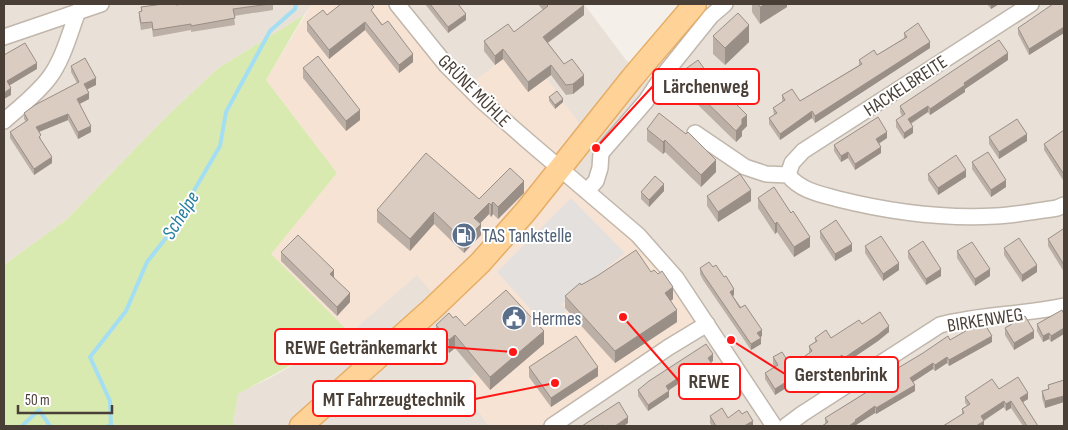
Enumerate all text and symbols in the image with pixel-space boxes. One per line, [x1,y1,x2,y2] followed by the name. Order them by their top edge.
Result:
[433,50,515,132] street label: GRÜNE MÜHLE
[860,51,952,122] street label: HACKELBREITE
[653,69,759,104] callout: Lärchenweg
[663,75,749,99] text: Lärchenweg
[157,187,205,244] water label: Schelpe
[451,222,477,248] fuel station icon: TAS Tankstelle
[482,225,572,248] place label: TAS Tankstelle
[946,303,1025,338] street label: BIRKENWEG
[501,305,527,331] public building icon: Hermes
[532,308,582,331] place label: Hermes
[275,329,447,364] callout: REWE Getränkemarkt
[285,336,437,360] text: REWE Getränkemarkt
[785,357,898,392] callout: Gerstenbrink
[795,363,888,387] text: Gerstenbrink
[679,364,740,399] callout: REWE
[688,370,730,394] text: REWE
[313,381,475,416] callout: MT Fahrzeugtechnik
[18,382,111,414] scale bar
[323,388,466,412] text: MT Fahrzeugtechnik
[25,391,50,410] text: 50 m

